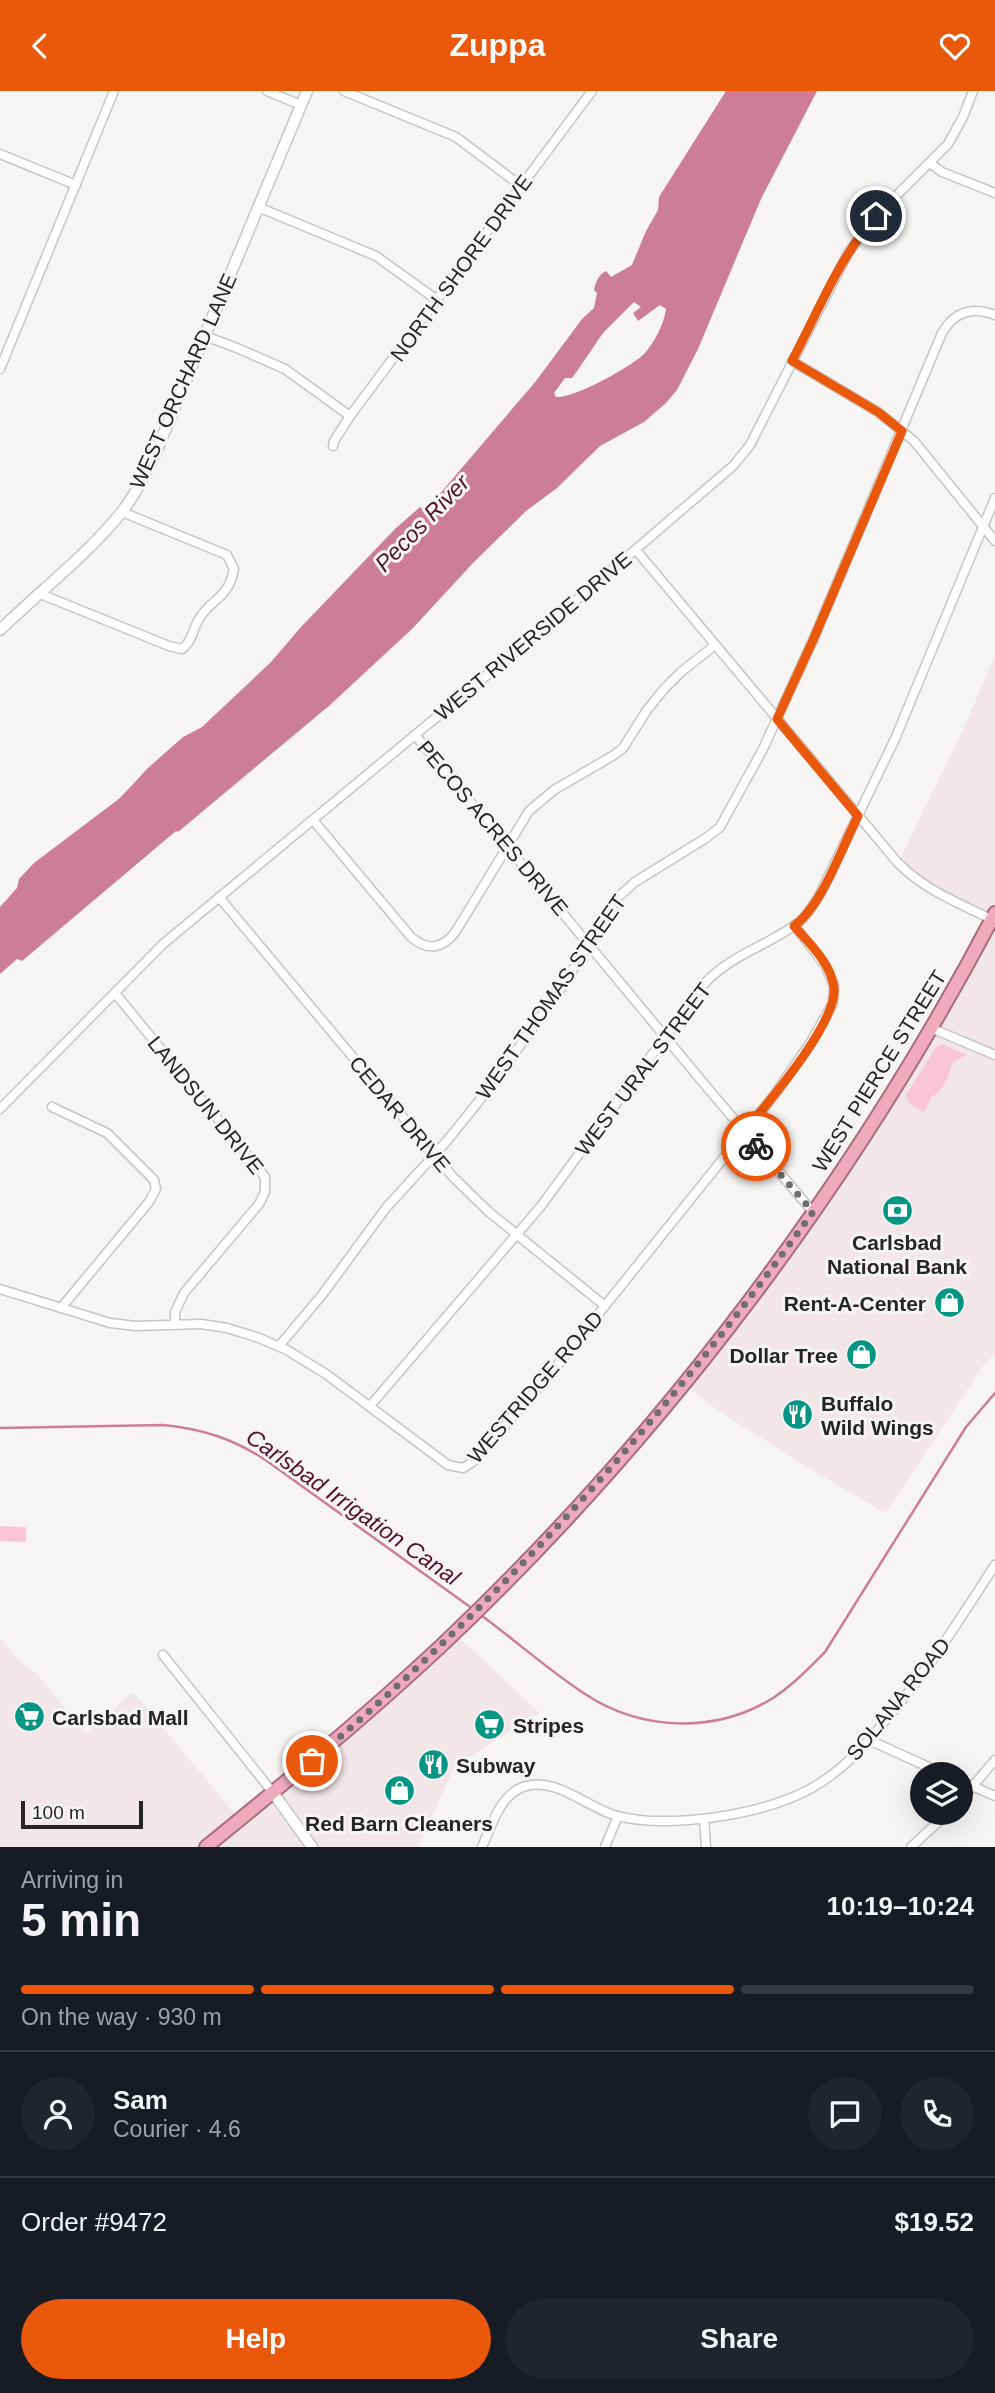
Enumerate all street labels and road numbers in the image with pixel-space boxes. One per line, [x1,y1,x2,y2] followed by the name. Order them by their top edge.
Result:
[386,170,536,366] street label: NORTH SHORE DRIVE
[125,270,241,492] street label: WEST ORCHARD LANE
[430,547,636,725] street label: WEST RIVERSIDE DRIVE
[413,736,573,920] street label: PECOS ACRES DRIVE
[472,890,631,1104] street label: WEST THOMAS STREET
[808,966,951,1176] street label: WEST PIERCE STREET
[571,978,715,1160] street label: WEST URAL STREET
[143,1032,269,1178] street label: LANDSUN DRIVE
[345,1052,455,1176] street label: CEDAR DRIVE
[463,1306,607,1468] street label: WESTRIDGE ROAD
[842,1633,954,1765] street label: SOLANA ROAD

